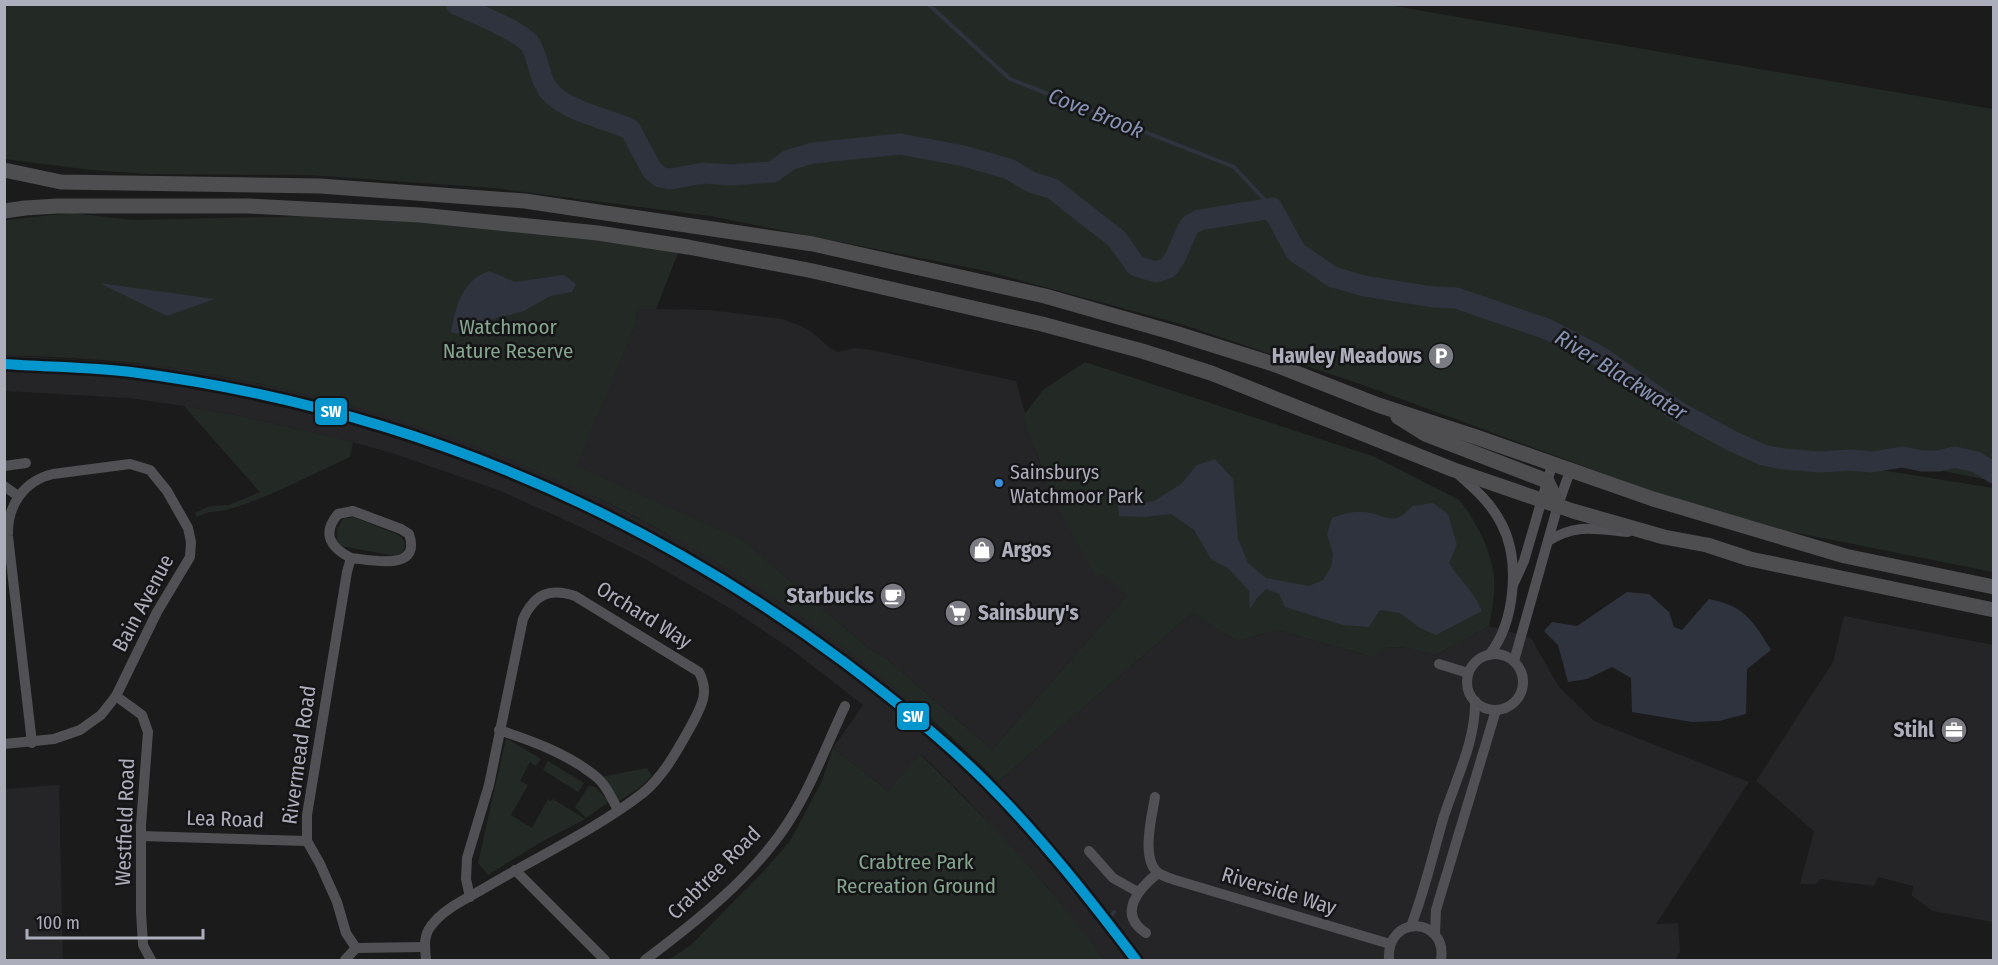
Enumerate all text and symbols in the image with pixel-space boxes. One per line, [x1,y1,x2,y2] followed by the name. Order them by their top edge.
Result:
[1044,82,1148,144] water label: Cove Brook
[443,314,573,364] park label: Watchmoor Nature Reserve
[1550,324,1693,427] water label: River Blackwater
[1426,341,1456,371] parking icon: Hawley Meadows
[1272,343,1422,369] place label: Hawley Meadows
[314,397,348,426] line badge: SW
[321,402,342,421] text: SW
[1010,460,1144,508] place label: Sainsburys Watchmoor Park
[993,477,1005,489] marker: Sainsburys Watchmoor Park
[967,535,997,565] shop icon: Argos
[1001,537,1051,563] place label: Argos
[107,550,179,656] street label: Bain Avenue
[591,575,697,655] street label: Orchard Way
[878,581,908,611] cafe icon: Starbucks
[787,583,874,609] place label: Starbucks
[943,598,973,628] supermarket icon: Sainsbury's
[978,600,1079,626] place label: Sainsbury's
[276,684,322,826] street label: Rivermead Road
[896,702,930,731] line badge: SW
[903,707,924,726] text: SW
[1939,715,1969,745] office icon: Stihl
[1894,717,1934,743] place label: Stihl
[110,757,140,887] street label: Westfield Road
[186,805,264,833] street label: Lea Road
[662,821,766,925] street label: Crabtree Road
[836,849,996,899] park label: Crabtree Park Recreation Ground
[1218,861,1340,921] street label: Riverside Way
[27,902,202,940] scale bar
[36,912,80,934] text: 100 m

